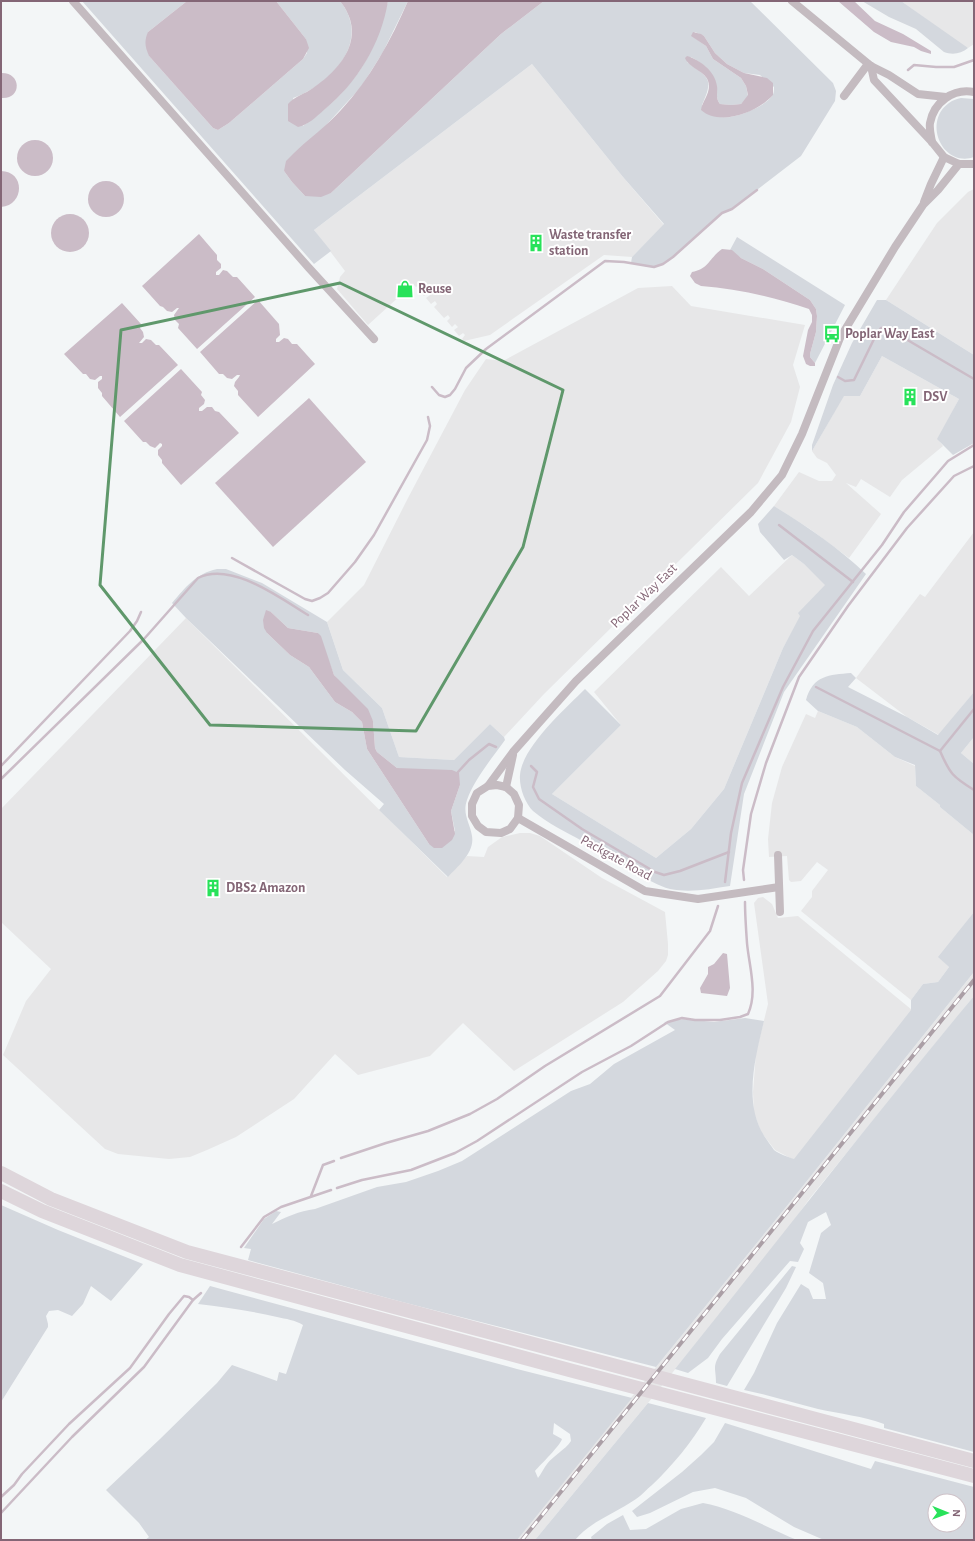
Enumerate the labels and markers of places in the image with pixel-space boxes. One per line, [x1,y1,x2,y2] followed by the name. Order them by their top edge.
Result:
[549,228,631,258] place label: Waste transfer station
[526,233,546,253] building icon: Waste transfer station
[395,279,415,299] shop icon: Reuse
[418,282,452,296] place label: Reuse
[822,324,842,344] bus stop icon: Poplar Way East
[845,327,935,341] place label: Poplar Way East
[900,387,920,407] building icon: DSV
[923,390,948,404] place label: DSV
[203,878,223,898] building icon: DBS2 Amazon
[226,881,305,895] place label: DBS2 Amazon

